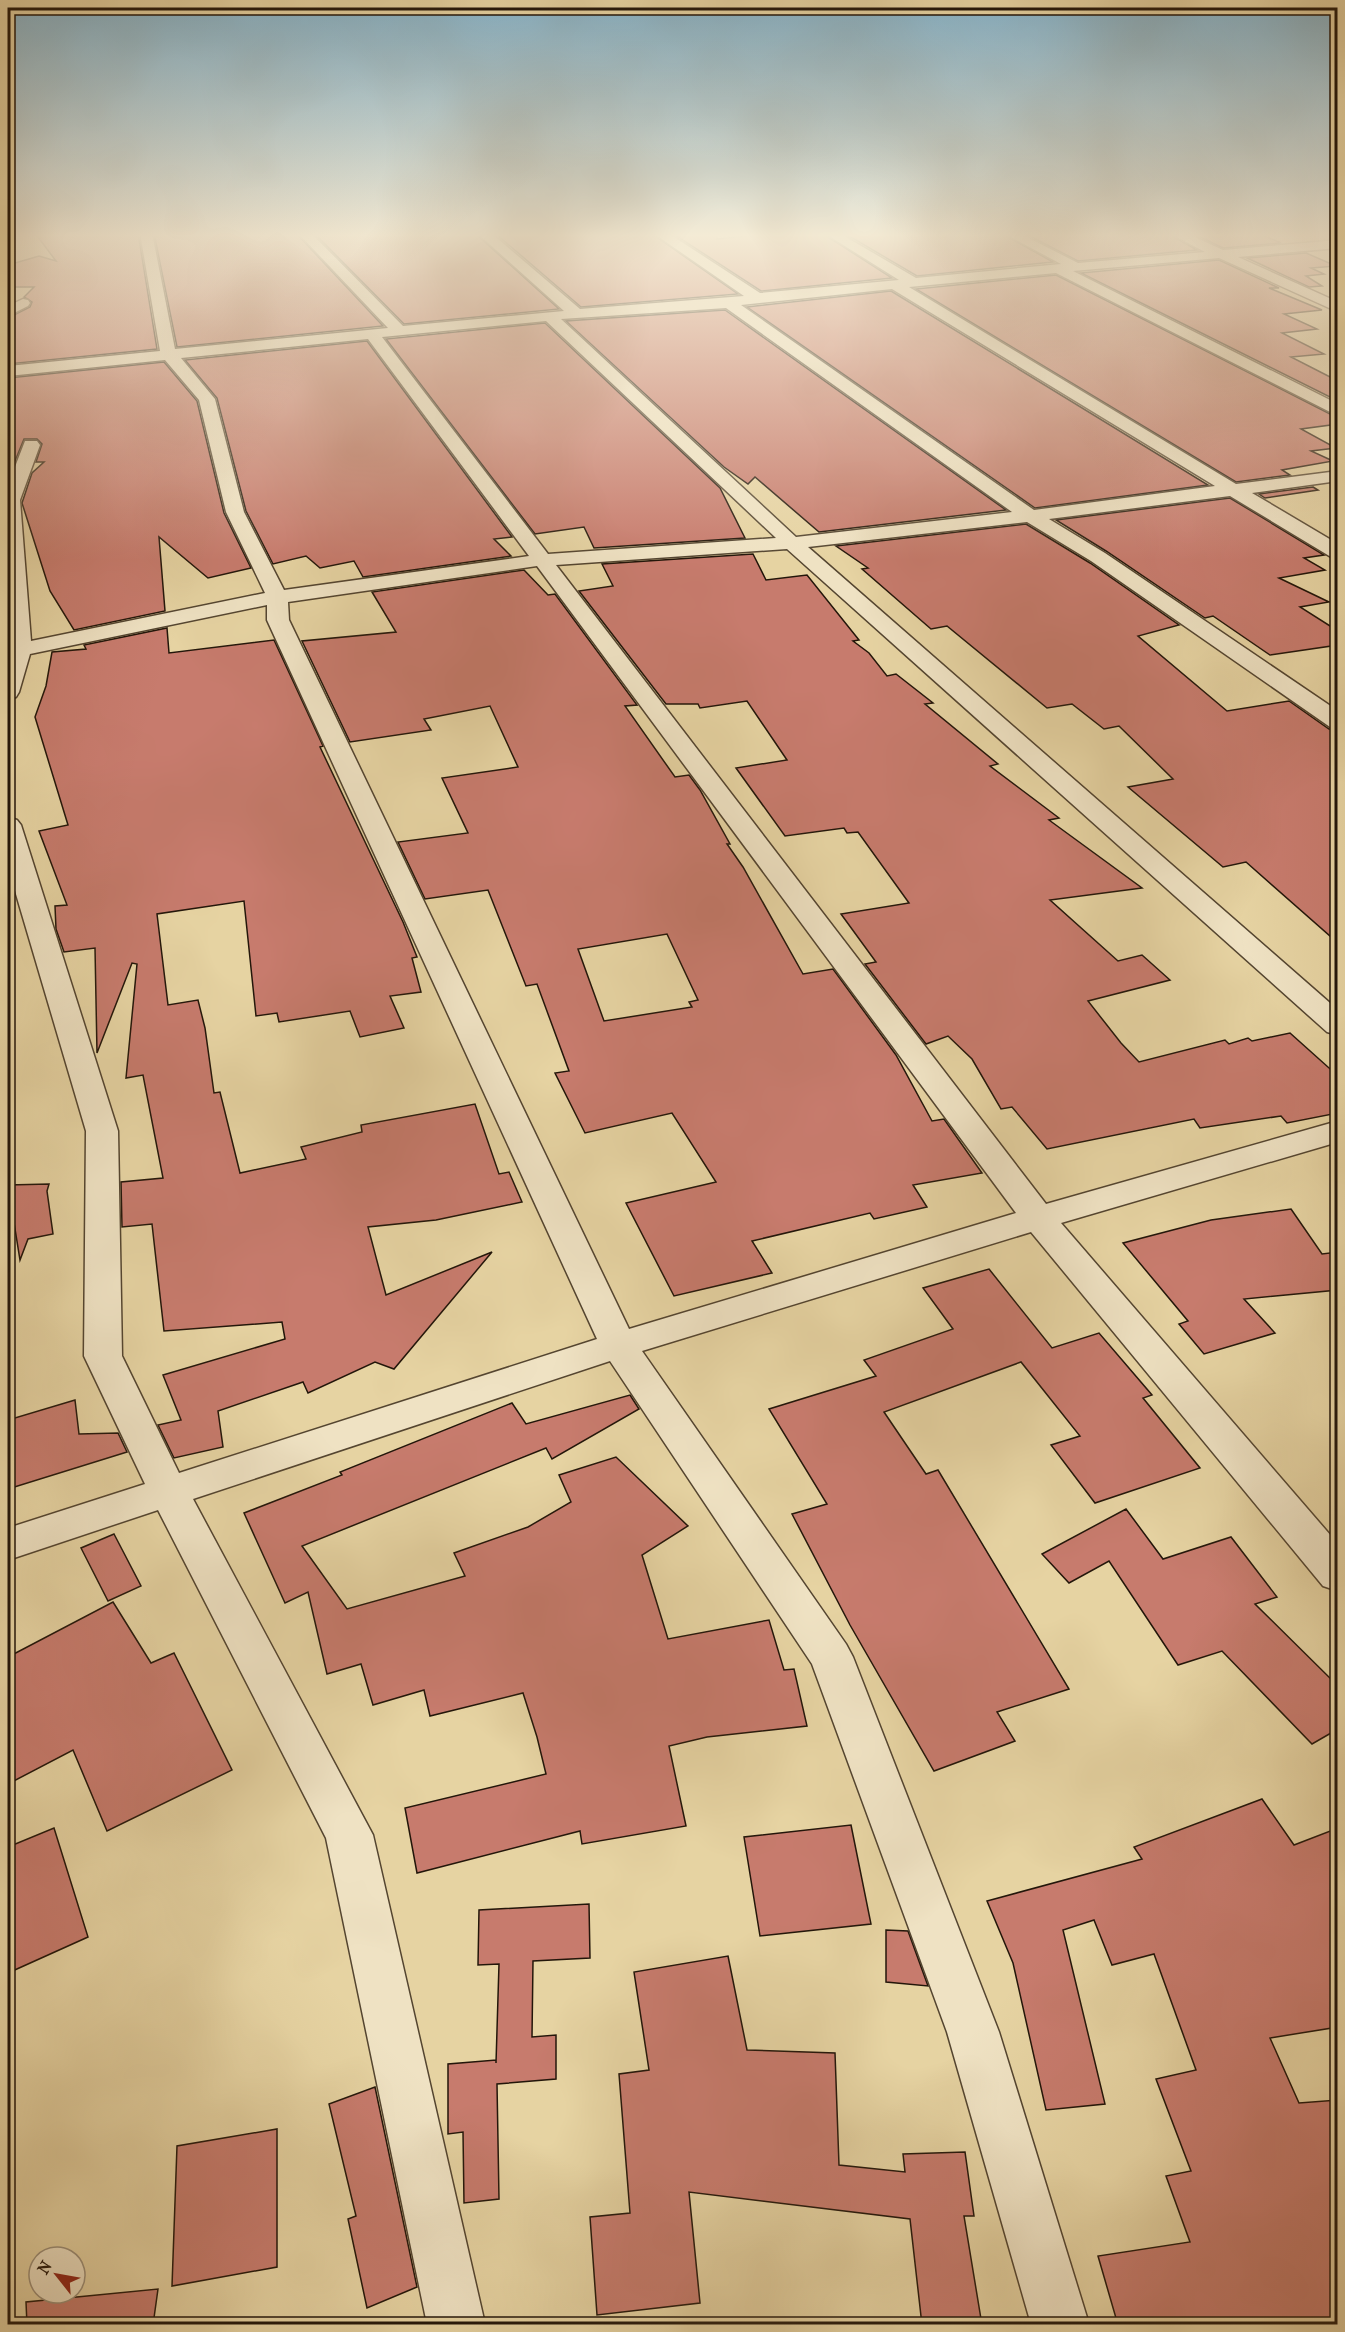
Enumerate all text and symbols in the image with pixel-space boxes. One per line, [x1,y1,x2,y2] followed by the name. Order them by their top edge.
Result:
[27,2245,87,2305] north arrow
[33,2257,56,2278] text: N

